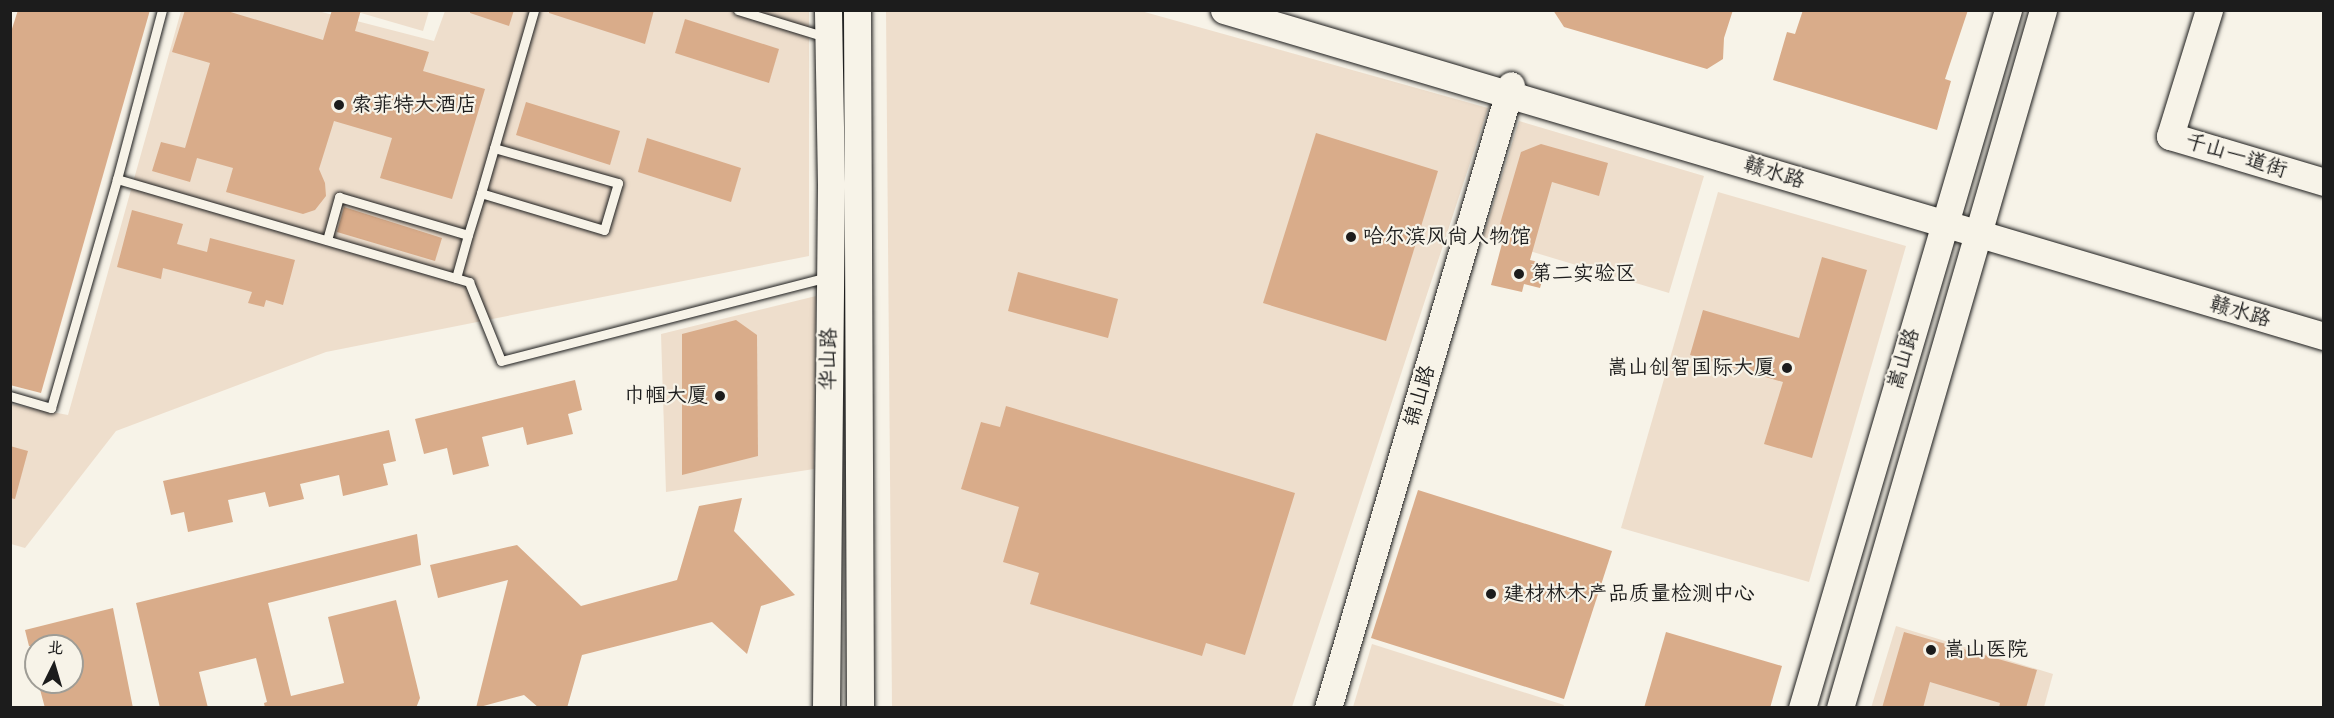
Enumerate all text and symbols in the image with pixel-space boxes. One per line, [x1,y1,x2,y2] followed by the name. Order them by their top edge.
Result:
[351,92,477,118] place label: 索菲特大酒店
[332,98,346,112] marker: 索菲特大酒店
[2182,129,2290,183] street label: 千山一道街
[1740,152,1808,194] street label: 赣水路
[1363,224,1531,250] place label: 哈尔滨风尚人物馆
[1344,230,1358,244] marker: 哈尔滨风尚人物馆
[1531,261,1636,287] place label: 第二实验区
[1512,267,1526,281] marker: 第二实验区
[2206,291,2274,333] street label: 赣水路
[1883,325,1925,393] street label: 嵩山路
[816,327,842,391] street label: 华山路
[1607,355,1775,381] place label: 嵩山创智国际大厦
[1780,361,1794,375] marker: 嵩山创智国际大厦
[1399,362,1441,430] street label: 锦山路
[624,383,708,409] place label: 巾帼大厦
[713,389,727,403] marker: 巾帼大厦
[1503,581,1755,607] place label: 建材林木产品质量检测中心
[1484,587,1498,601] marker: 建材林木产品质量检测中心
[24,634,84,694] north arrow
[46,636,64,660] text: 北
[1944,637,2028,663] place label: 嵩山医院
[1922,641,1940,659] marker: 嵩山医院

